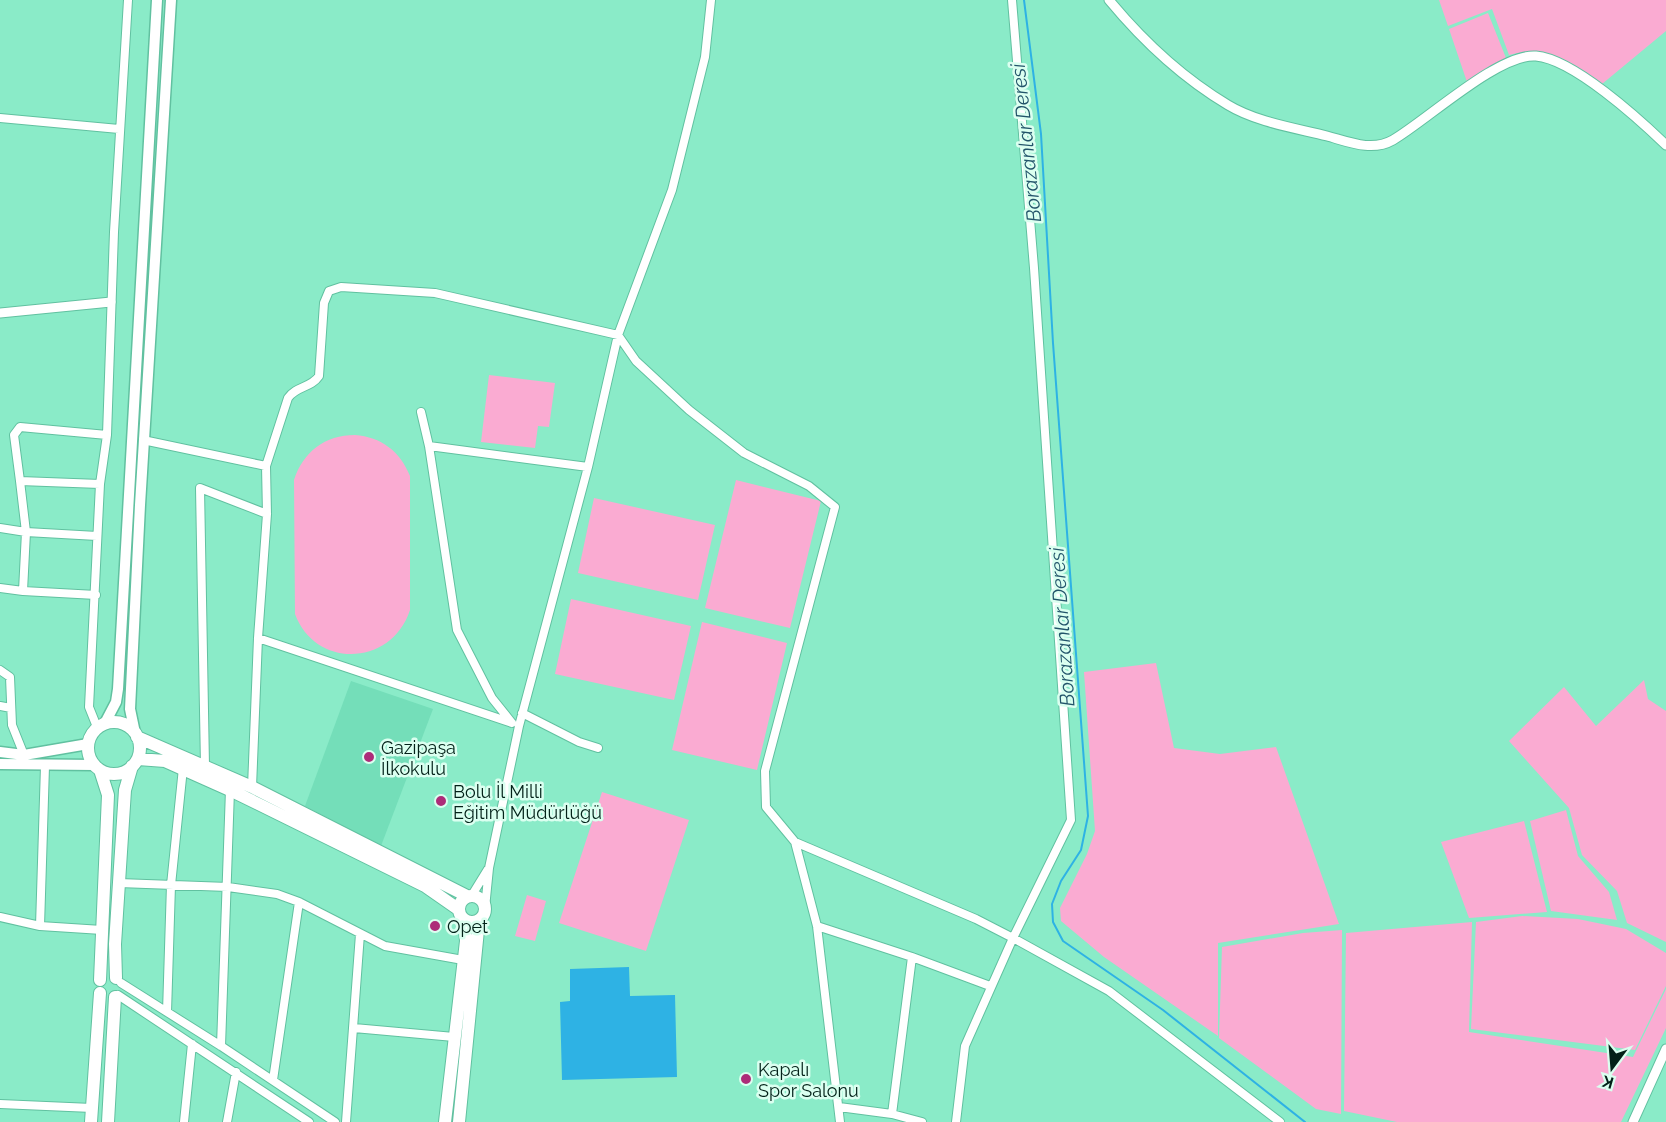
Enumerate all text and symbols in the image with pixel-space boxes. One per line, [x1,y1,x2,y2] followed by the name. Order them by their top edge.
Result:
[1006,62,1046,223] water label: Borazanlar Deresi
[1044,546,1080,707] water label: Borazanlar Deresi
[381,737,456,779] place label: Gazipaşa İlkokulu
[362,750,376,764] marker: Gazipaşa İlkokulu
[453,781,602,823] place label: Bolu İl Milli Eğitim Müdürlüğü
[434,794,448,808] marker: Bolu İl Milli Eğitim Müdürlüğü
[447,916,488,937] place label: Opet
[428,919,442,933] marker: Opet
[1582,1038,1642,1098] north arrow
[758,1059,859,1101] place label: Kapalı Spor Salonu
[1600,1071,1616,1093] text: K
[739,1072,753,1086] marker: Kapalı Spor Salonu

